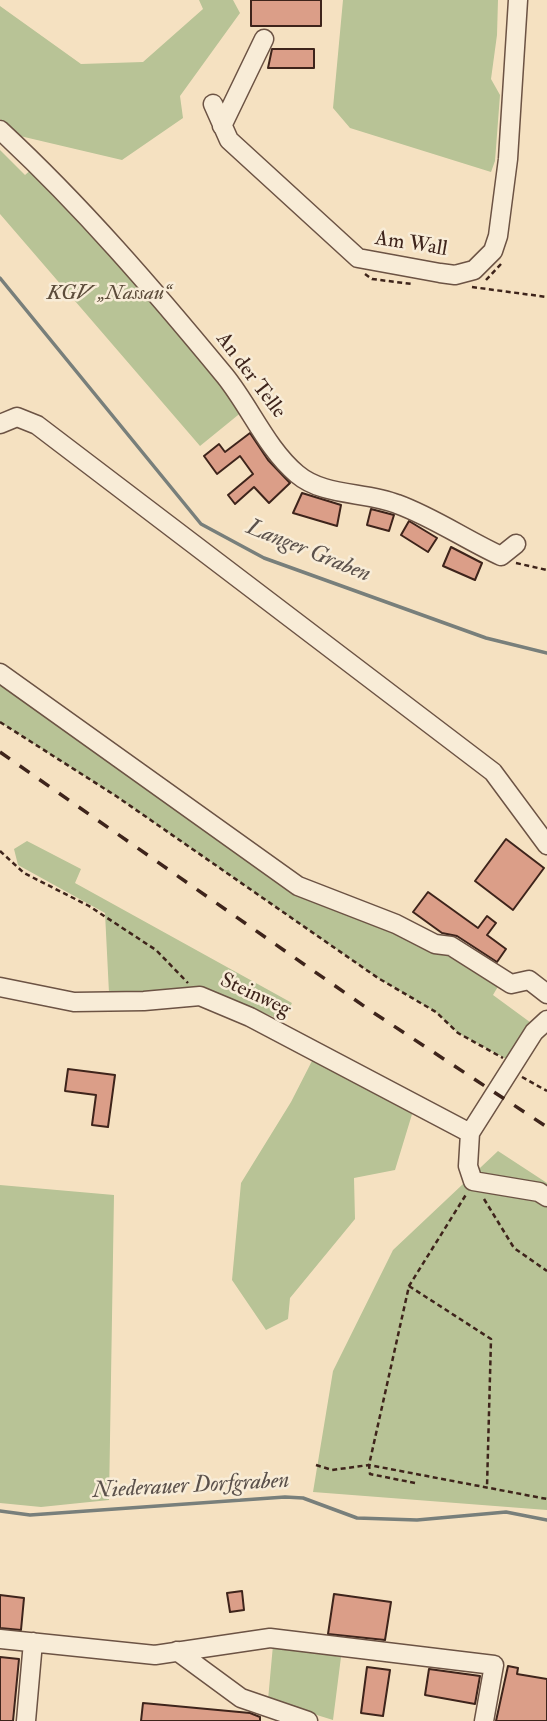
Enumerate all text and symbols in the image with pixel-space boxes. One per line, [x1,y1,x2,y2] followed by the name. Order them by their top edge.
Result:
[373,227,449,263] street label: Am Wall
[47,281,171,307] park label: KGV „Nassau“
[210,328,290,424] street label: An der Telle
[242,515,374,589] water label: Langer Graben
[216,969,294,1023] street label: Steinweg
[92,1468,290,1506] water label: Niederauer Dorfgraben

